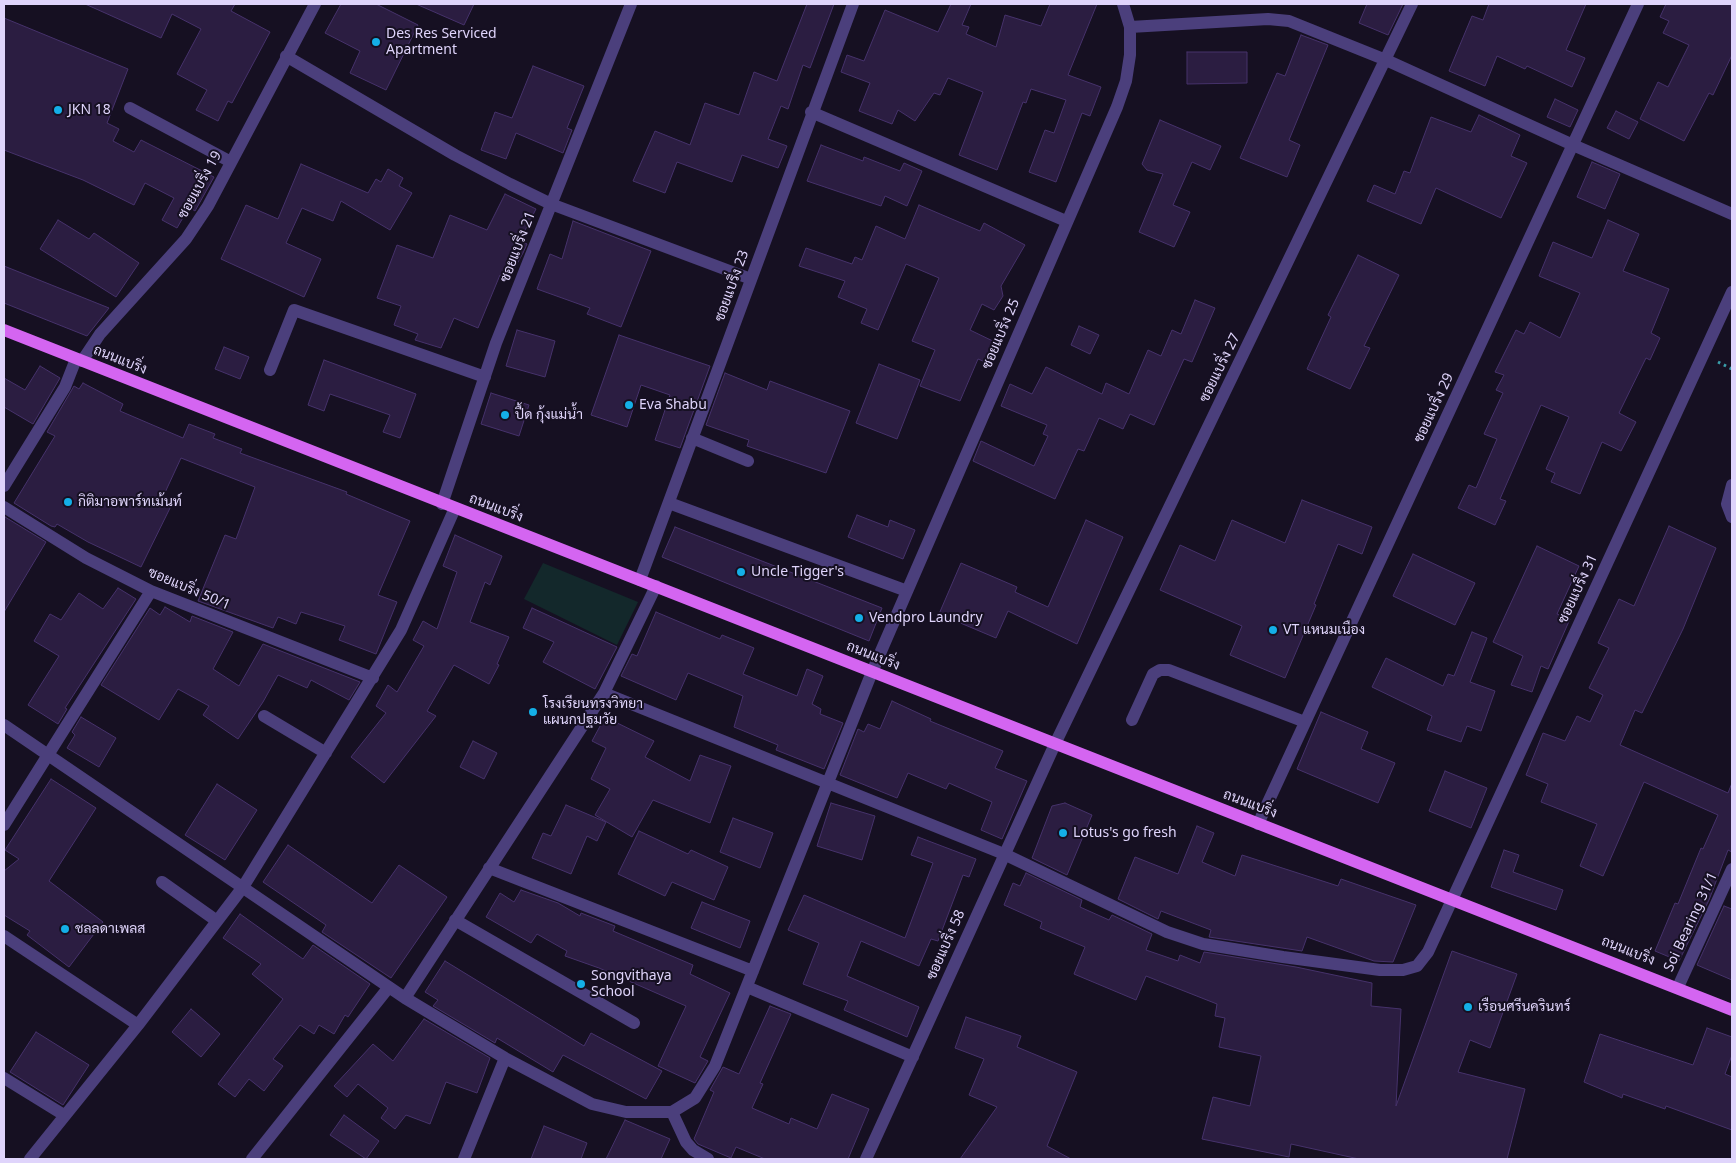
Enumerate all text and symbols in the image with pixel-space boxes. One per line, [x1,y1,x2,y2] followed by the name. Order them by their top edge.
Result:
[386,26,497,58] place label: Des Res Serviced Apartment
[370,36,382,48] marker: Des Res Serviced Apartment
[68,102,111,118] place label: JKN 18
[52,104,64,116] marker: JKN 18
[175,148,225,222] street label: ซอยแบริ่ง 19
[497,209,539,285] street label: ซอยแบริ่ง 21
[711,248,753,324] street label: ซอยแบริ่ง 23
[979,296,1023,372] street label: ซอยแบริ่ง 25
[1196,331,1244,405] street label: ซอยแบริ่ง 27
[91,342,149,378] street label: ถนนแบริ่ง
[1411,371,1457,445] street label: ซอยแบริ่ง 29
[639,397,707,413] place label: Eva Shabu
[623,399,635,411] marker: Eva Shabu
[515,407,583,423] place label: ปื้ด กุ้งแม่น้ำ
[499,409,511,421] marker: ปื้ด กุ้งแม่น้ำ
[467,490,525,526] street label: ถนนแบริ่ง
[78,494,182,510] place label: กิติมาอพาร์ทเม้นท์
[62,496,74,508] marker: กิติมาอพาร์ทเม้นท์
[1555,552,1601,626] street label: ซอยแบริ่ง 31
[145,564,233,614] street label: ซอยแบริ่ง 50/1
[751,564,844,580] place label: Uncle Tigger's
[735,566,747,578] marker: Uncle Tigger's
[869,610,983,626] place label: Vendpro Laundry
[853,612,865,624] marker: Vendpro Laundry
[1283,622,1365,638] place label: VT แหนมเนือง
[1267,624,1279,636] marker: VT แหนมเนือง
[844,638,902,674] street label: ถนนแบริ่ง
[543,696,643,729] place label: โรงเรียนทรงวิทยา แผนกปฐมวัย
[527,706,539,718] marker: โรงเรียนทรงวิทยา แผนกปฐมวัย
[1221,786,1279,822] street label: ถนนแบริ่ง
[1073,825,1177,841] place label: Lotus's go fresh
[1057,827,1069,839] marker: Lotus's go fresh
[1661,870,1721,974] street label: Soi Bearing 31/1
[923,907,969,983] street label: ซอยแบริ่ง 58
[75,921,145,937] place label: ชลลดาเพลส
[59,923,71,935] marker: ชลลดาเพลส
[1599,933,1657,969] street label: ถนนแบริ่ง
[591,968,672,1000] place label: Songvithaya School
[575,978,587,990] marker: Songvithaya School
[1478,999,1570,1015] place label: เรือนศรีนครินทร์
[1462,1001,1474,1013] marker: เรือนศรีนครินทร์

